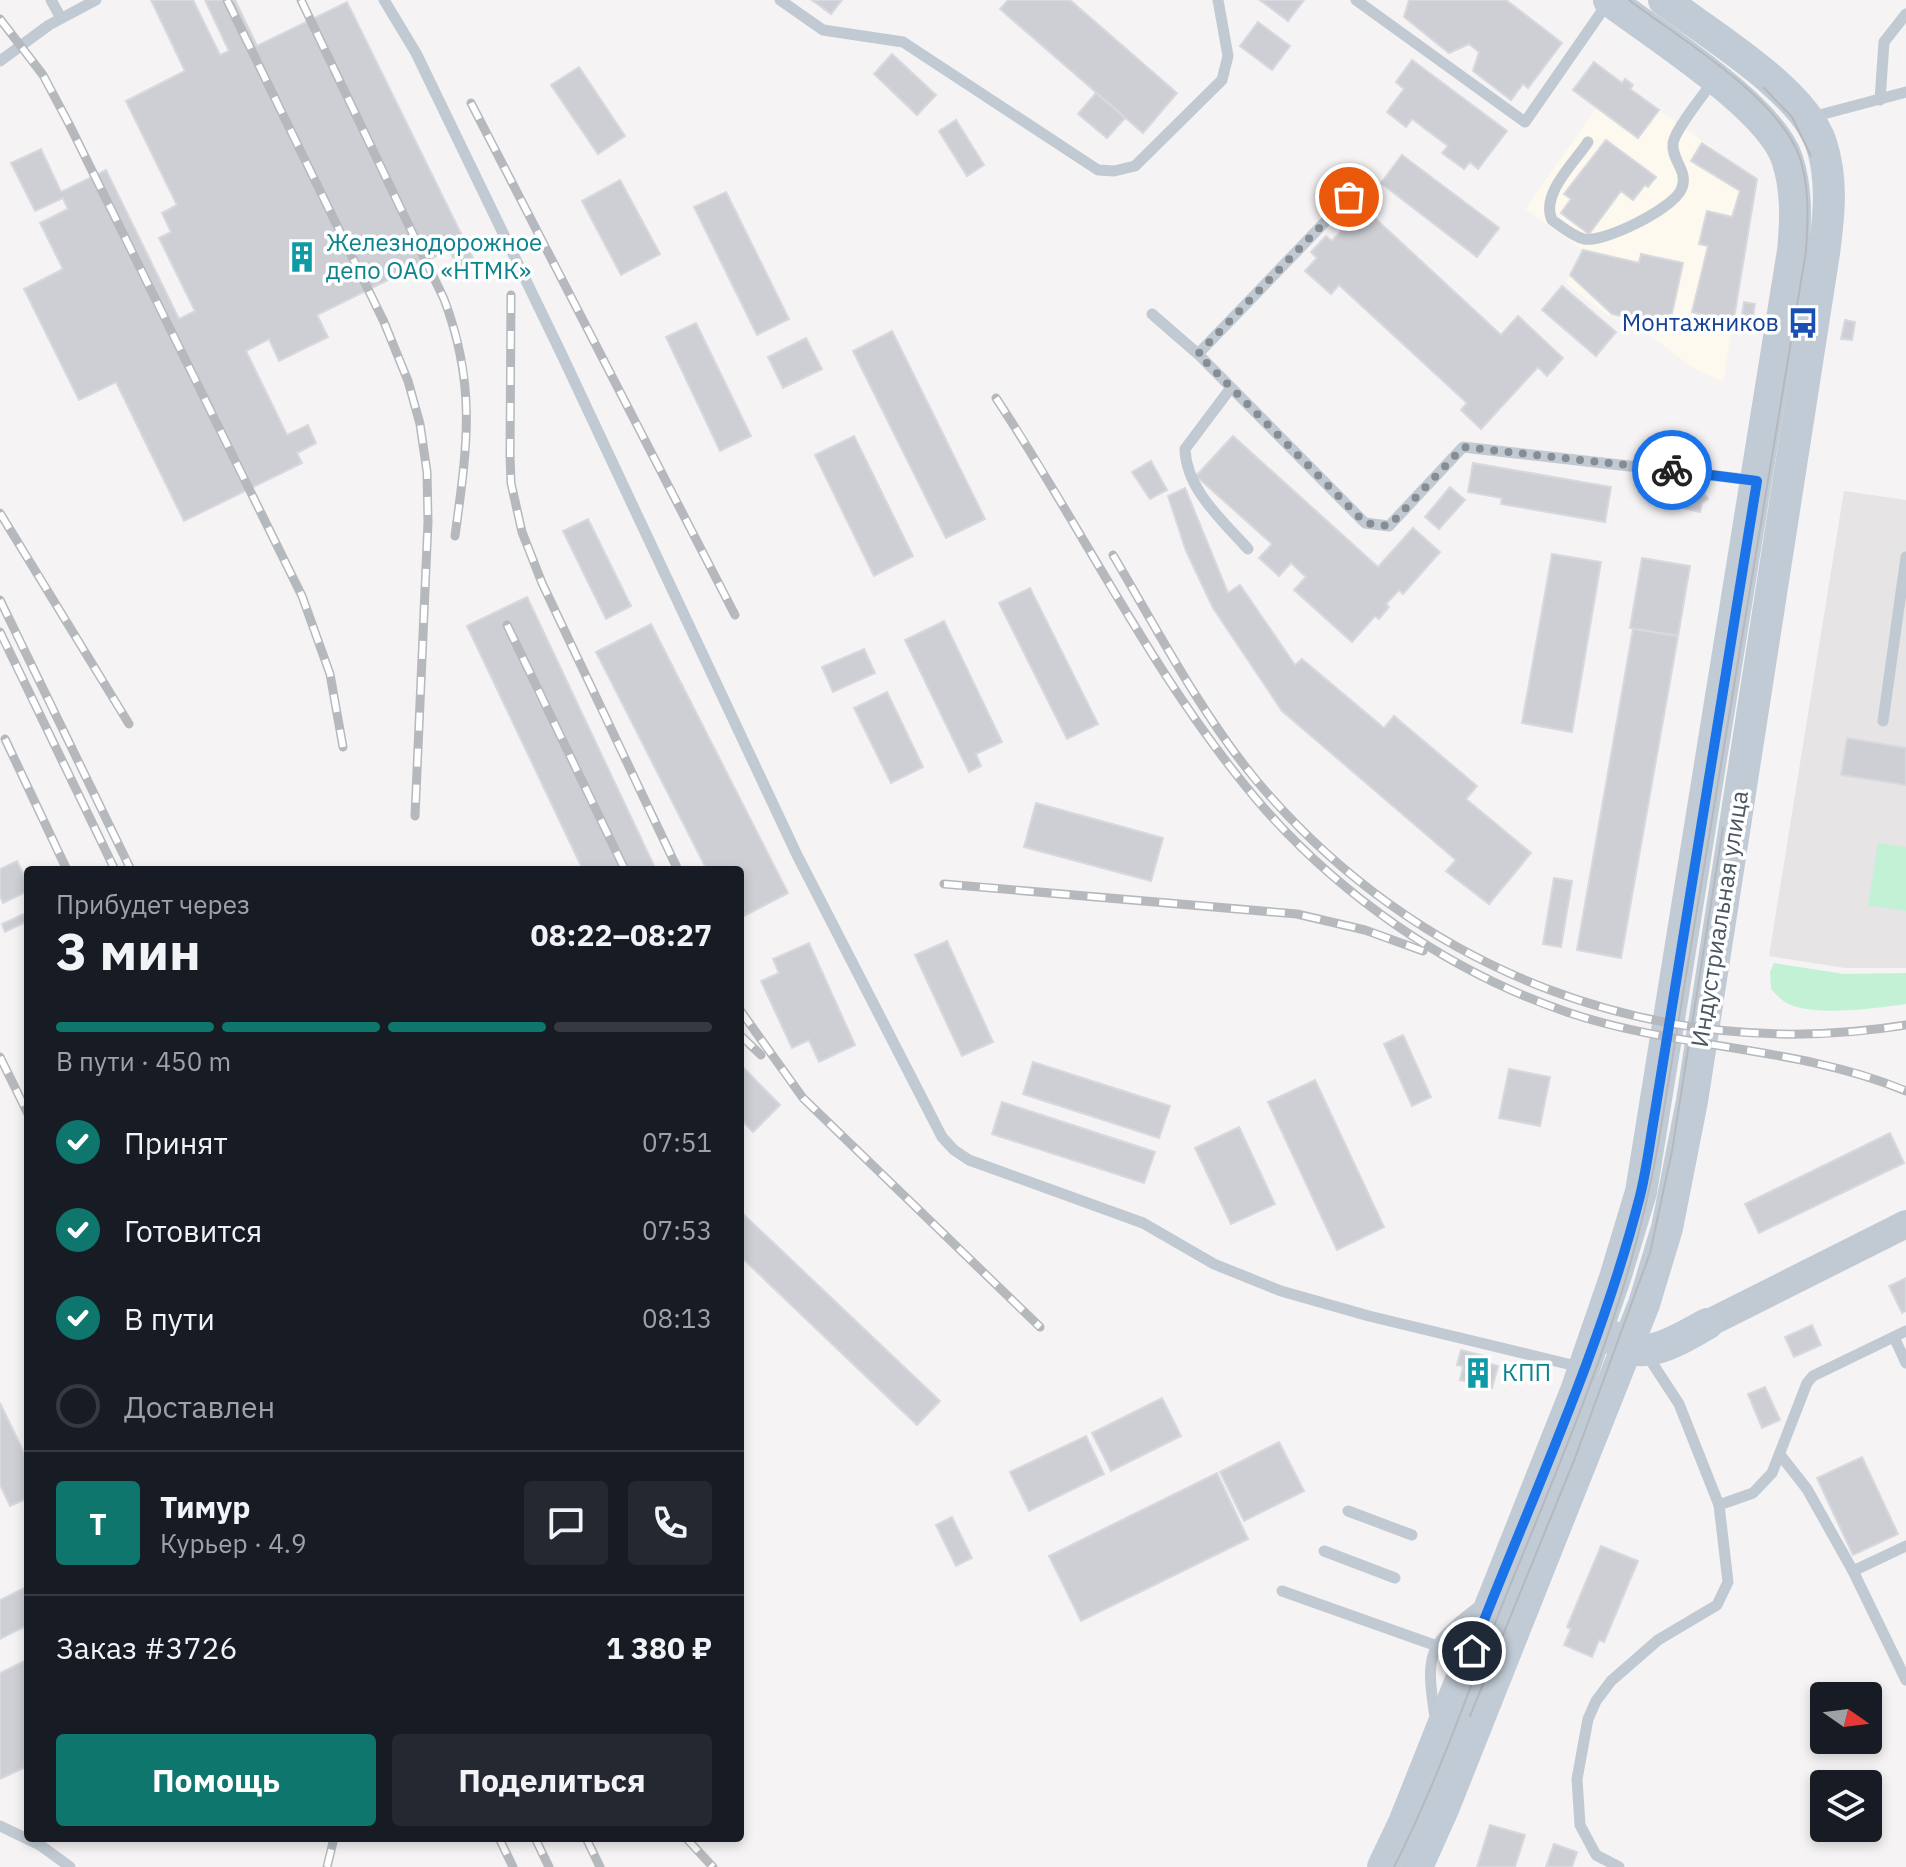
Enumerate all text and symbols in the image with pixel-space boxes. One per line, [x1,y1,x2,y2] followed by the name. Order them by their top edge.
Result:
[1315,163,1383,231] pin
[1327,175,1371,219] icon: bag
[326,226,542,286] place label: Железнодорожное депо ОАО «НТМК»
[285,240,319,274] building icon: Железнодорожное депо ОАО «НТМК»
[1622,306,1779,338] place label: Монтажников
[1786,306,1820,340] bus stop icon: Монтажников
[1632,430,1712,510] courier
[1650,448,1694,492] icon: bike
[1683,788,1755,1049] street label: Индустриальная улица
[56,887,250,921] text: Прибудет через
[531,915,712,954] text: 08:22–08:27
[56,917,201,984] text: 3 мин
[56,1044,231,1078] text: В пути · 450 m
[56,1120,100,1164] icon: check
[124,1123,228,1162] text: Принят
[642,1125,712,1159] text: 07:51
[56,1208,100,1252] icon: check
[124,1211,262,1250] text: Готовится
[642,1213,712,1247] text: 07:53
[56,1296,100,1340] icon: check
[124,1299,215,1338] text: В пути
[642,1301,712,1335] text: 08:13
[1461,1356,1495,1390] building icon: КПП
[1502,1356,1551,1388] place label: КПП
[124,1387,275,1426] text: Доставлен
[524,1481,608,1565] button: chat
[628,1481,712,1565] button: phone
[160,1487,251,1526] text: Тимур
[89,1504,107,1543] text: Т
[160,1526,307,1560] text: Курьер · 4.9
[1438,1617,1506,1685] pin
[56,1628,238,1667] text: Заказ #3726
[606,1628,712,1667] text: 1 380 ₽
[1450,1629,1494,1673] icon: home
[1810,1682,1882,1754] north arrow
[1810,1682,1882,1842] map controls
[56,1734,376,1826] button: Помощь
[392,1734,712,1826] button: Поделиться
[1810,1770,1882,1842] button: layers

